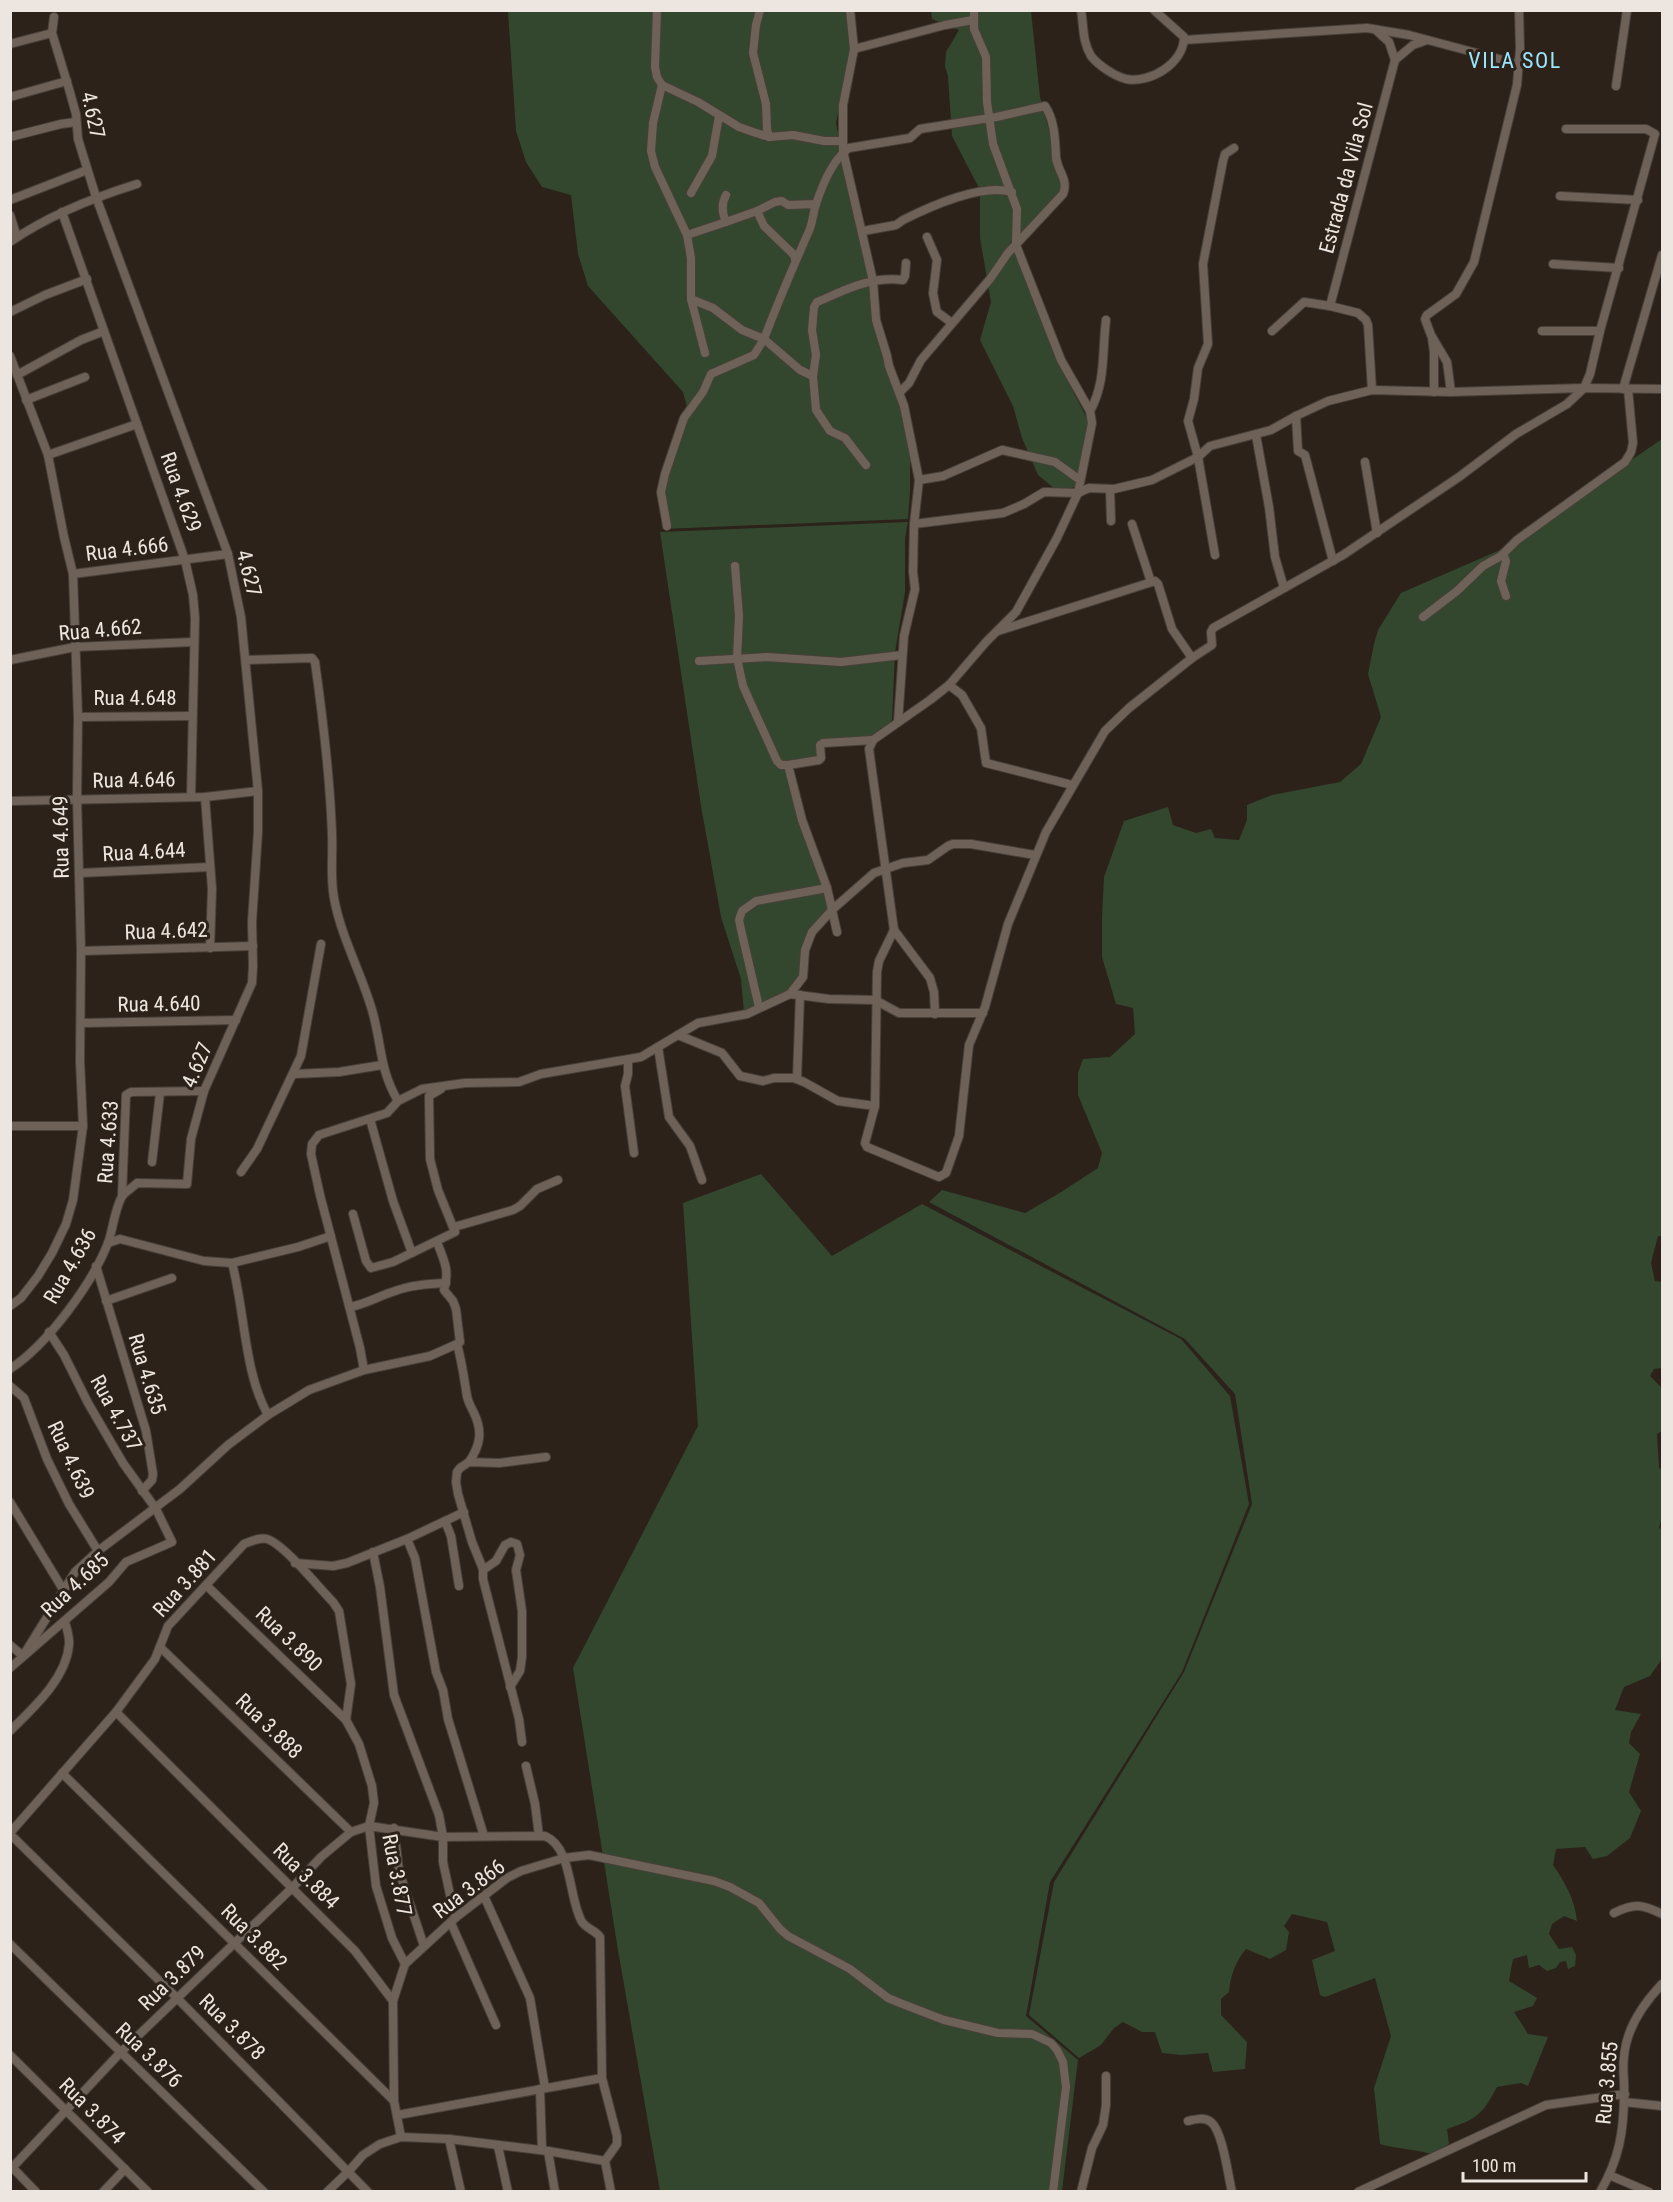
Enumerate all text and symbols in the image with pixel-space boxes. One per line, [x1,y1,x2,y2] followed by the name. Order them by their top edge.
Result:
[1468,48,1562,73] district label: VILA SOL
[76,90,110,140] street label: 4.627
[1314,100,1378,256] street label: Estrada da Vila Sol
[155,449,207,535] street label: Rua 4.629
[84,532,170,566] street label: Rua 4.666
[232,547,266,599] street label: 4.627
[58,614,142,646] street label: Rua 4.662
[93,686,177,710] street label: Rua 4.648
[92,767,176,793] street label: Rua 4.646
[48,795,74,879] street label: Rua 4.649
[102,838,186,866] street label: Rua 4.644
[124,918,208,944] street label: Rua 4.642
[117,991,201,1017] street label: Rua 4.640
[177,1039,217,1091] street label: 4.627
[93,1100,123,1184] street label: Rua 4.633
[39,1224,101,1308] street label: Rua 4.636
[123,1331,171,1417] street label: Rua 4.635
[85,1371,147,1455] street label: Rua 4.737
[43,1417,99,1503] street label: Rua 4.639
[148,1544,222,1622] street label: Rua 3.881
[36,1548,114,1622] street label: Rua 4.685
[251,1601,327,1677] street label: Rua 3.890
[231,1688,307,1764] street label: Rua 3.888
[377,1832,417,1918] street label: Rua 3.877
[268,1838,344,1914] street label: Rua 3.884
[429,1854,509,1924] street label: Rua 3.866
[216,1899,292,1975] street label: Rua 3.882
[134,1940,210,2016] street label: Rua 3.879
[194,1989,270,2065] street label: Rua 3.878
[111,2017,187,2093] street label: Rua 3.876
[1591,2041,1623,2125] street label: Rua 3.855
[54,2073,130,2149] street label: Rua 3.874
[1463,2145,1586,2183] scale bar
[1472,2155,1516,2176] text: 100 m

